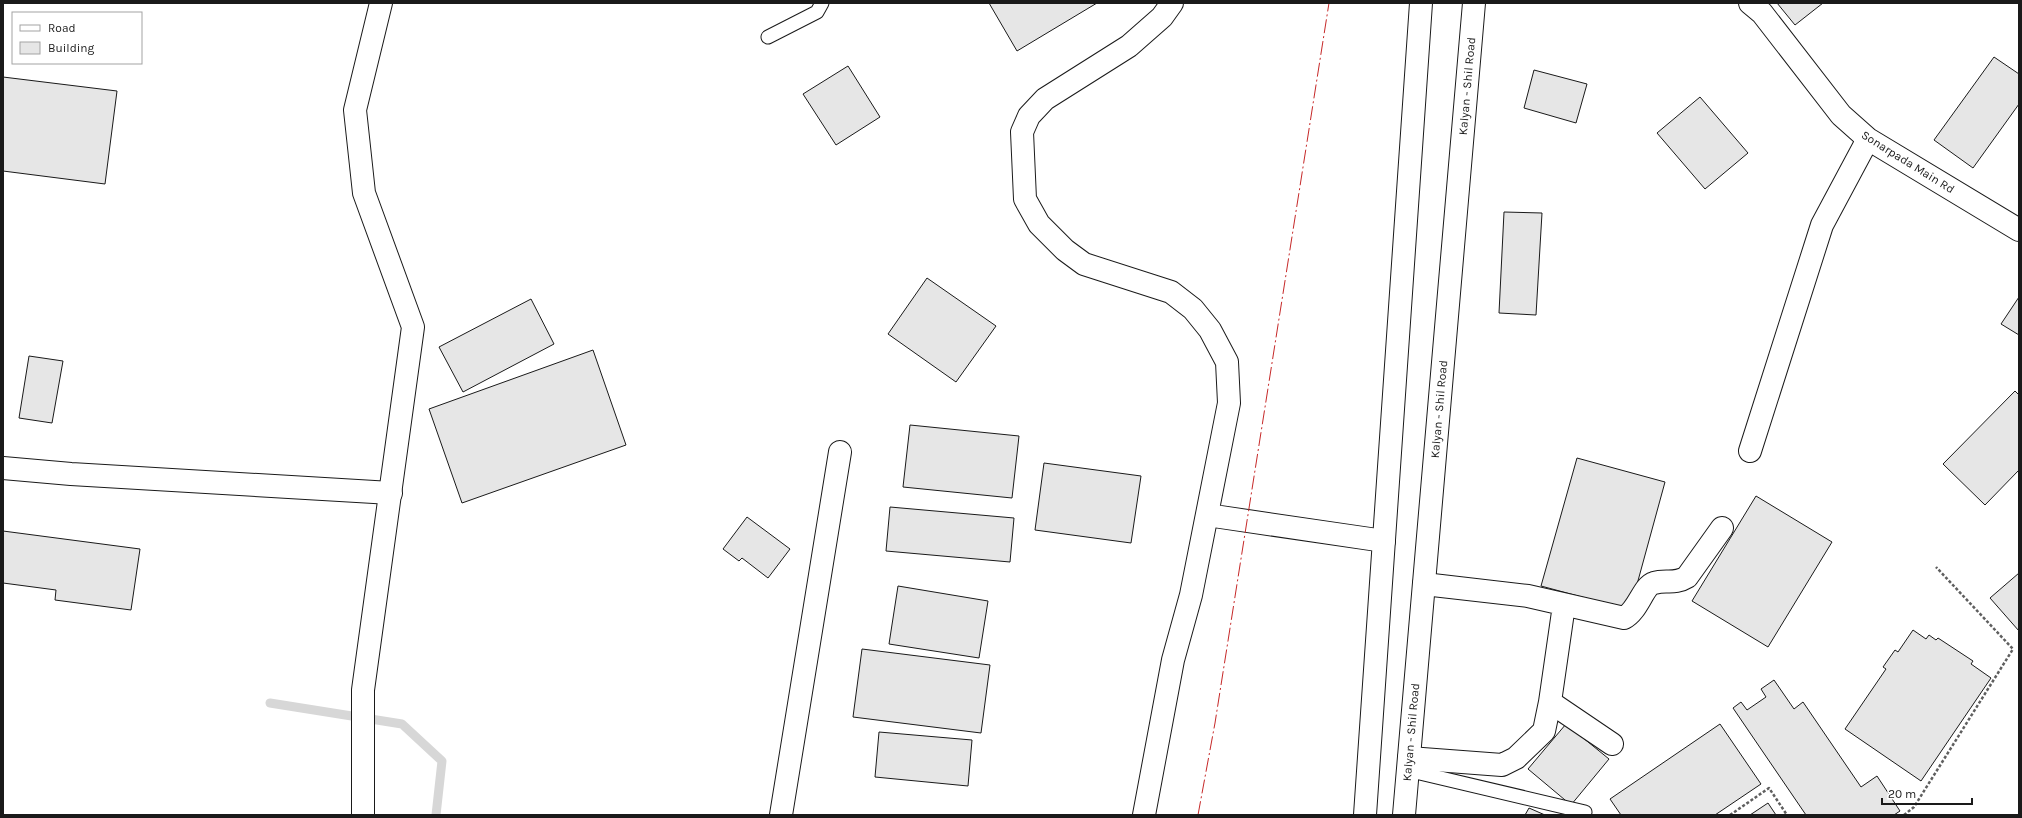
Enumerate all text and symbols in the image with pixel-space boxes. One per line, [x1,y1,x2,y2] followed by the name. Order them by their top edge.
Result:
[12,12,142,64] legend
[48,21,76,35] text: Road
[1456,36,1478,136] street label: Kalyan - Shil Road
[48,41,95,55] text: Building
[1859,128,1957,196] street label: Sonarpada Main Rd
[1428,359,1450,459] street label: Kalyan - Shil Road
[1400,682,1422,782] street label: Kalyan - Shil Road
[1882,780,1972,806] scale bar
[1888,787,1916,801] text: 20 m

